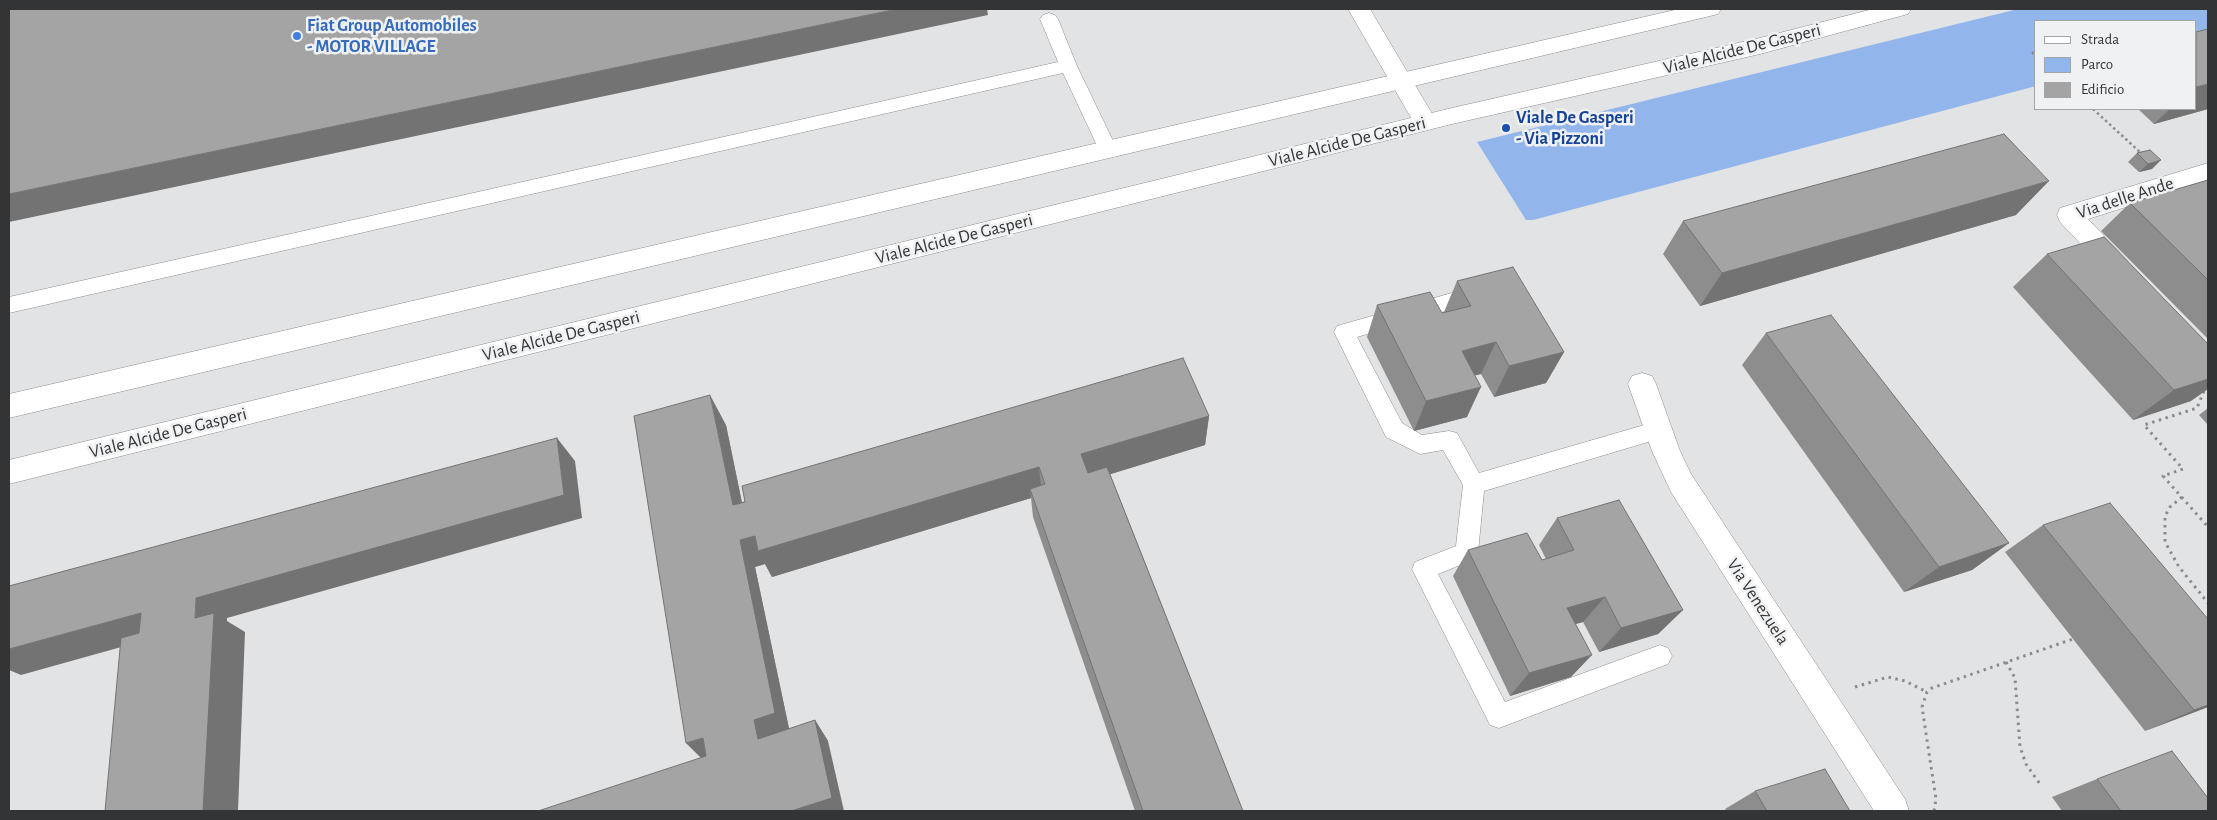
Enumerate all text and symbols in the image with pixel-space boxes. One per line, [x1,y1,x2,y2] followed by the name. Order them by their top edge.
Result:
[307,15,477,58] place label: Fiat Group Automobiles - MOTOR VILLAGE
[1661,19,1823,79] street label: Viale Alcide De Gasperi
[2034,20,2197,110] legend
[291,30,303,42] marker: Fiat Group Automobiles - MOTOR VILLAGE
[2081,32,2119,47] text: Strada
[2081,57,2113,72] text: Parco
[2081,82,2124,97] text: Edificio
[1516,107,1634,150] place label: Viale De Gasperi - Via Pizzoni
[1266,112,1428,172] street label: Viale Alcide De Gasperi
[1500,122,1512,134] marker: Viale De Gasperi - Via Pizzoni
[2074,172,2176,224] street label: Via delle Ande
[873,209,1035,269] street label: Viale Alcide De Gasperi
[480,306,642,366] street label: Viale Alcide De Gasperi
[87,403,249,463] street label: Viale Alcide De Gasperi
[1722,555,1794,649] street label: Via Venezuela

